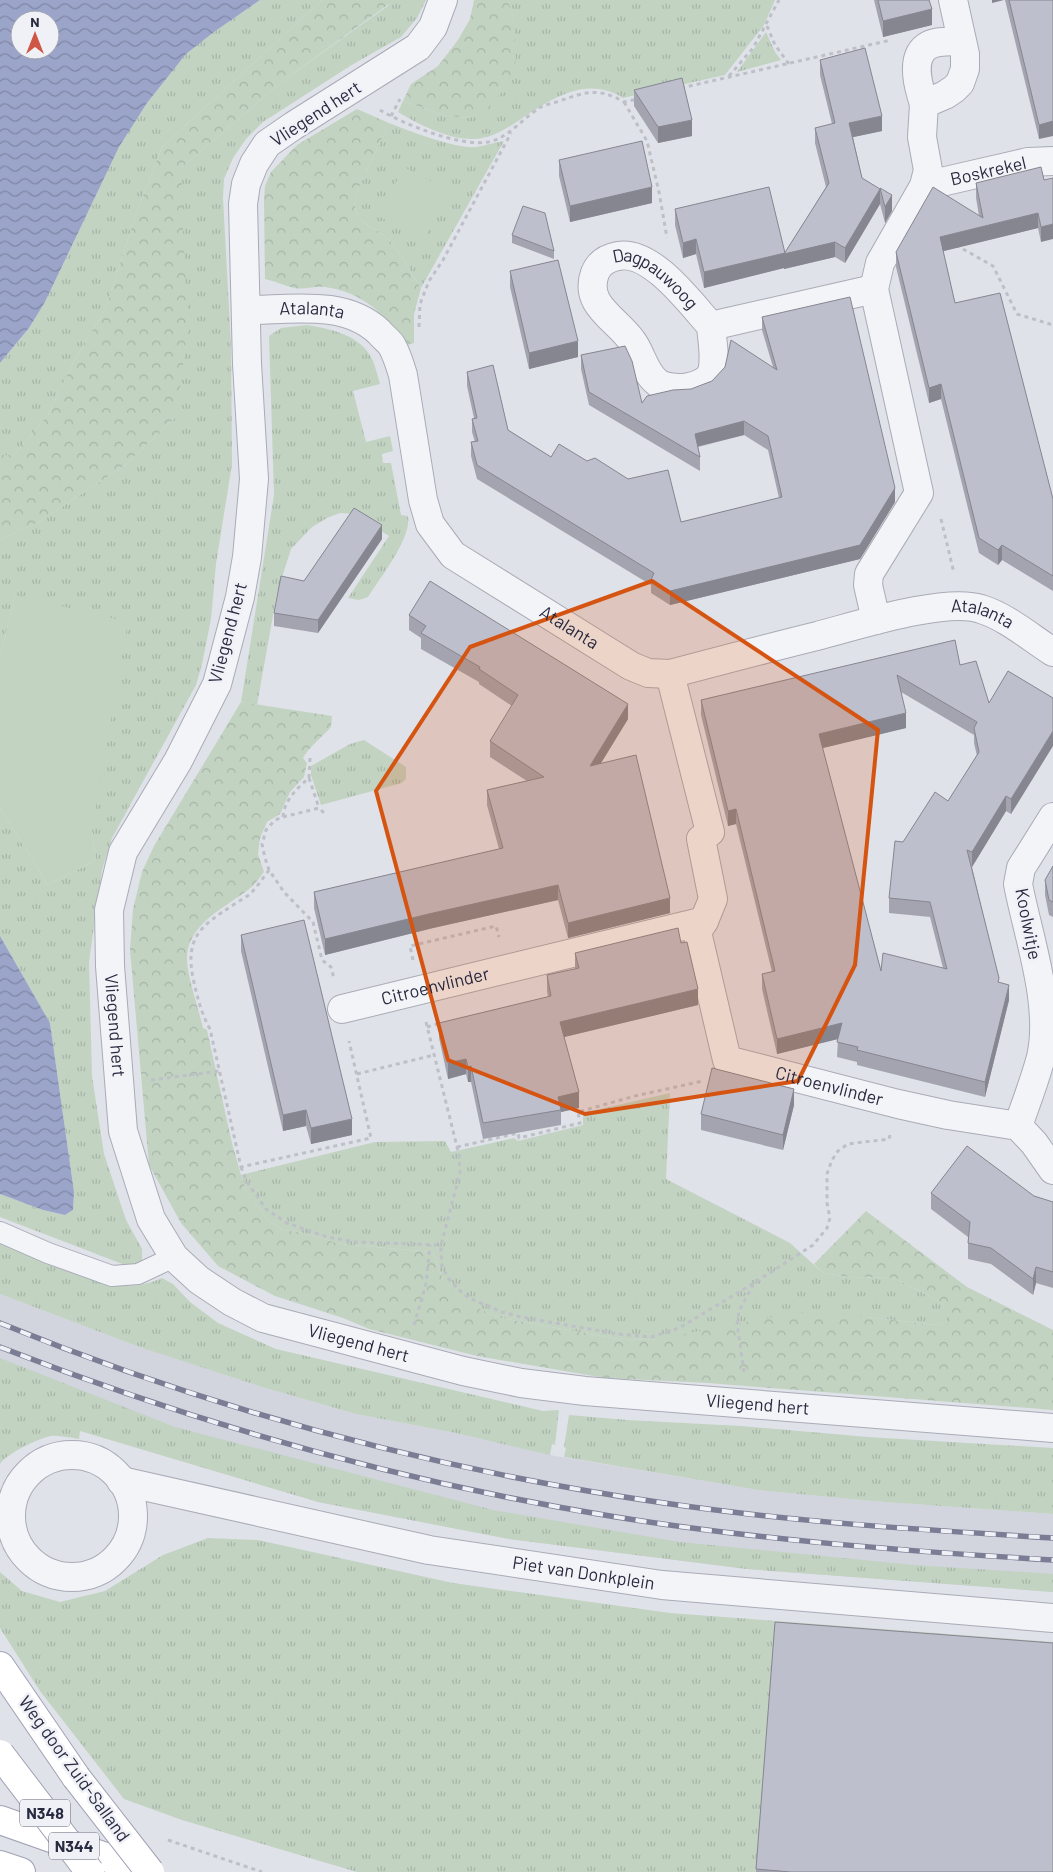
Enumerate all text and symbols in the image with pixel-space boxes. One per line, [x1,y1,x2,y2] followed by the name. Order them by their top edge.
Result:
[10,10,60,60] north arrow
[30,13,40,30] text: N
[266,76,365,151] street label: Vliegend hert
[948,151,1028,190] street label: Boskrekel
[610,243,703,313] street label: Dagpauwoog
[279,296,347,323] street label: Atalanta
[203,580,251,686] street label: Vliegend hert
[951,594,1018,633] street label: Atalanta
[536,600,603,653] street label: Atalanta
[1011,886,1047,962] street label: Koolwitje
[379,962,492,1009] street label: Citroenvlinder
[101,973,131,1078] street label: Vliegend hert
[773,1061,886,1110] street label: Citroenvlinder
[306,1318,412,1366] street label: Vliegend hert
[705,1389,810,1419] street label: Vliegend hert
[511,1551,656,1594] street label: Piet van Donkplein
[14,1691,135,1846] street label: Weg door Zuid-Salland
[20,1800,70,1826] road number: N348
[49,1832,99,1860] road number: N344

